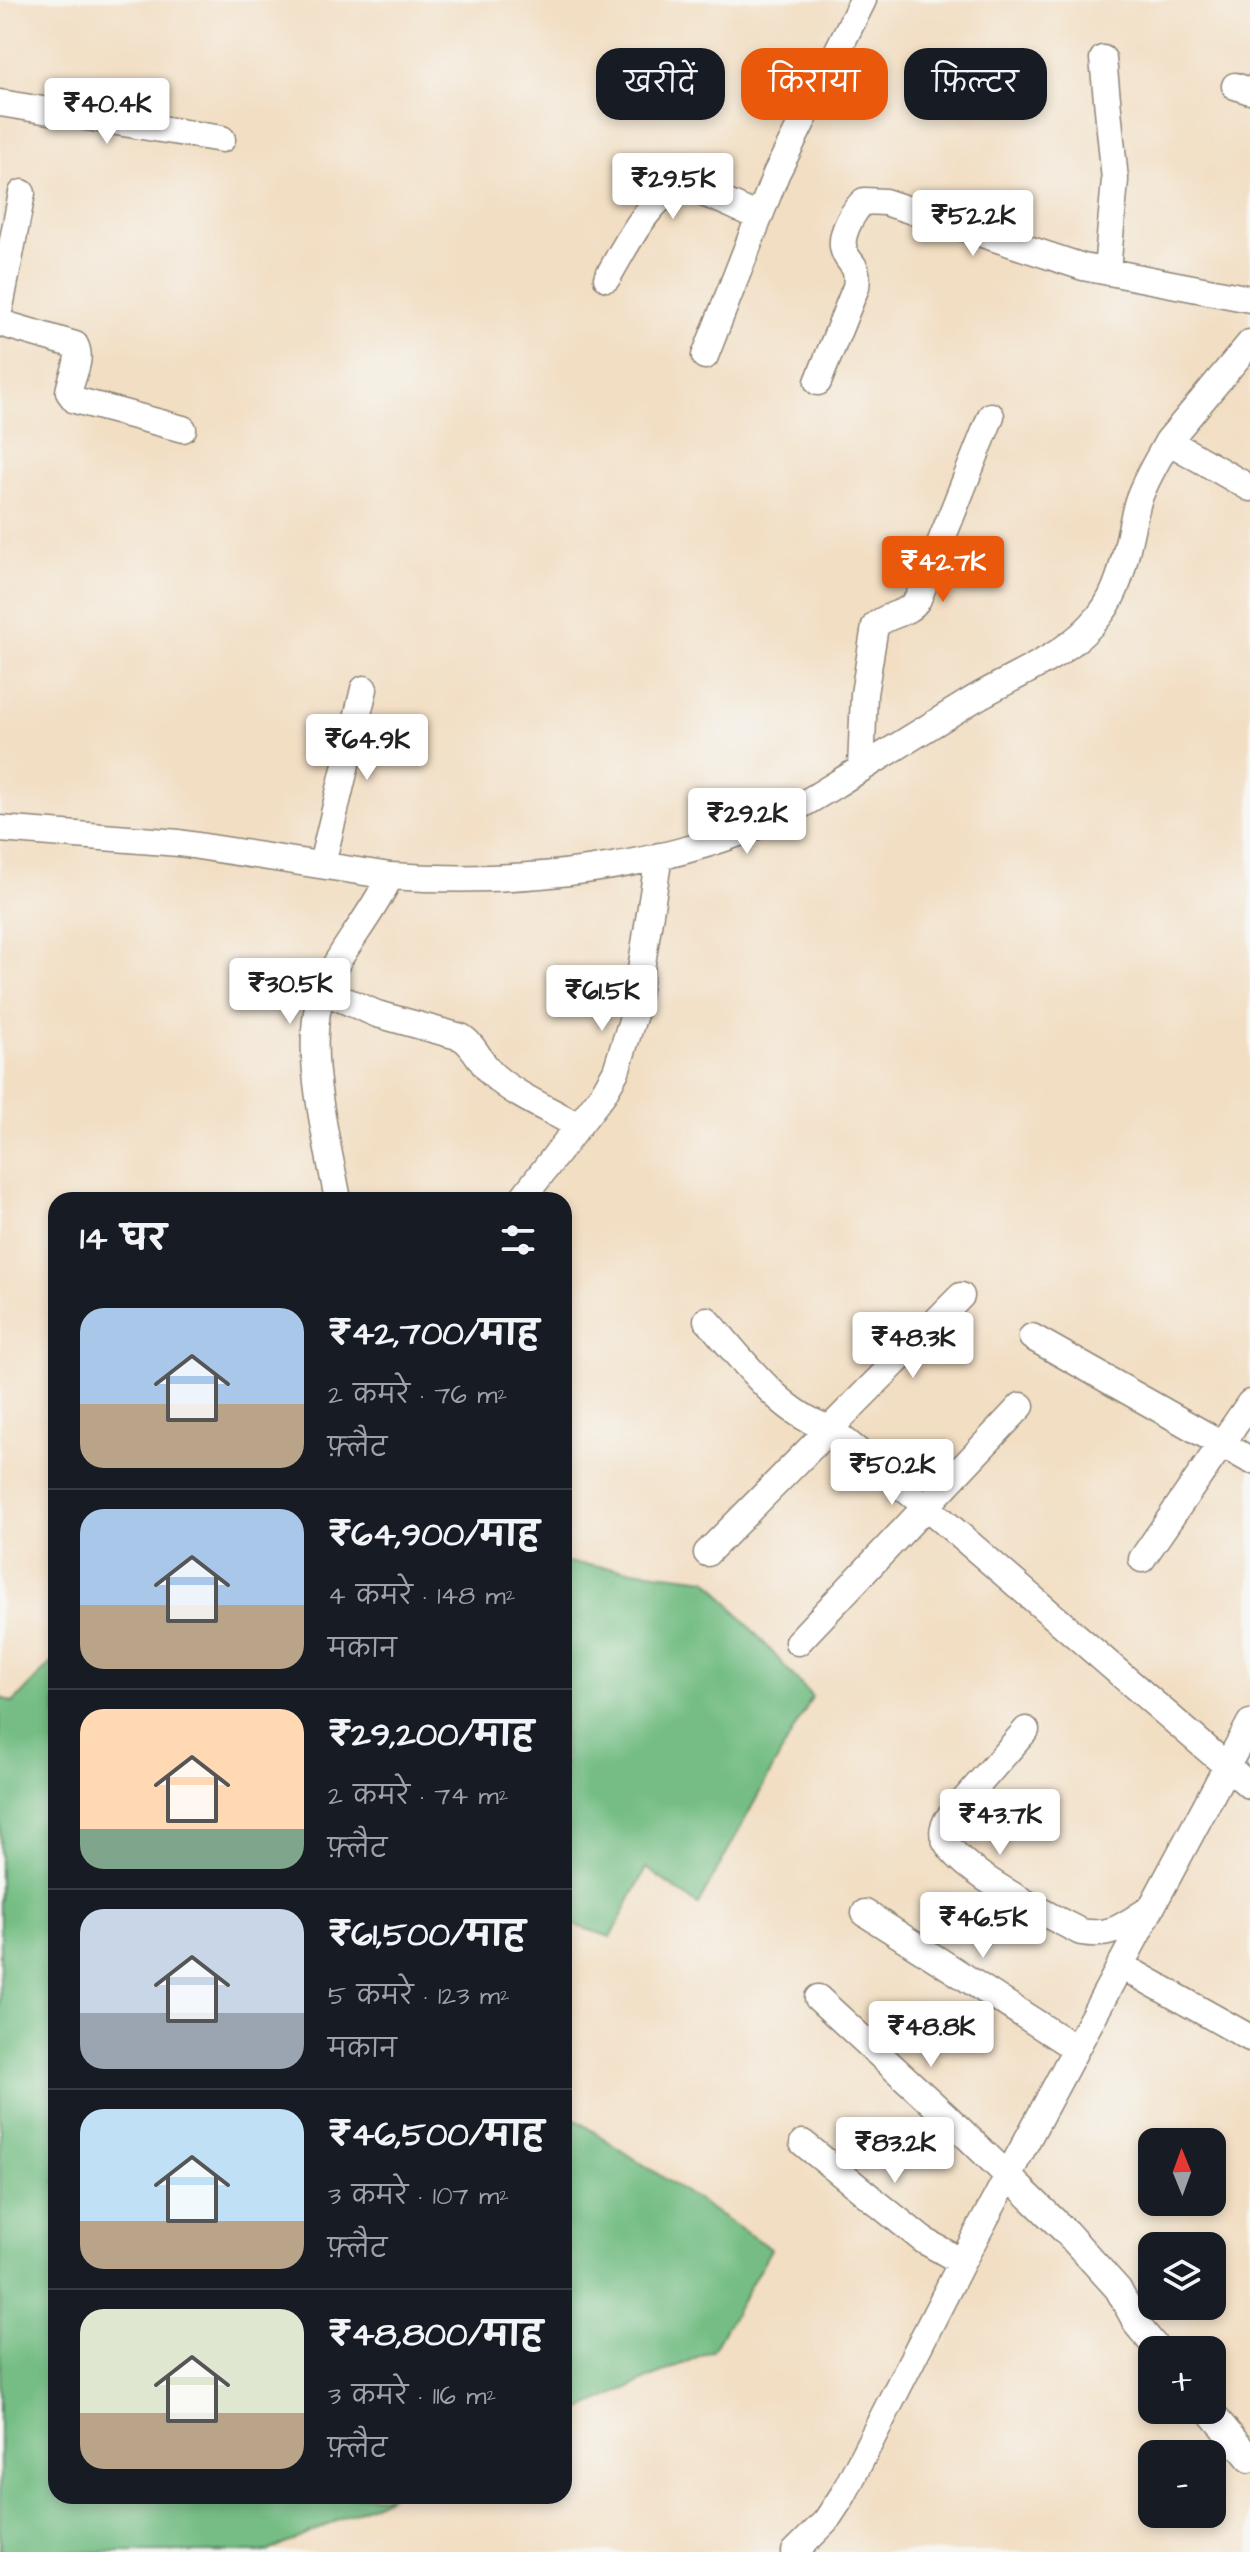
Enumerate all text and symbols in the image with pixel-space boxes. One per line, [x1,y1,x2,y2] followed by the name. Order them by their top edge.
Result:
[596,48,725,120] chip: खरीदें
[741,48,888,120] chip: किराया
[904,48,1047,120] chip: फ़िल्टर
[42,78,172,146] pin: ₹40.4K
[62,86,152,122] text: ₹40.4K
[608,153,738,221] pin: ₹29.5K
[630,161,716,197] text: ₹29.5K
[908,190,1038,258] pin: ₹52.2K
[930,198,1016,234] text: ₹52.2K
[878,536,1008,604] pin: ₹42.7K
[900,544,986,580] text: ₹42.7K
[302,714,432,782] pin: ₹64.9K
[324,722,410,758] text: ₹64.9K
[682,788,812,856] pin: ₹29.2K
[706,796,788,832] text: ₹29.2K
[225,958,355,1026] pin: ₹30.5K
[537,965,667,1033] pin: ₹61.5K
[247,966,333,1002] text: ₹30.5K
[564,973,640,1009] text: ₹61.5K
[80,1215,166,1263] text: 14 घर
[496,1218,540,1262] icon: filters
[328,1310,539,1358] text: ₹42,700/माह
[848,1312,978,1380] pin: ₹48.3K
[870,1320,956,1356] text: ₹48.3K
[144,1340,240,1436] icon: home
[328,1377,507,1413] text: 2 कमरे · 76 m²
[328,1430,387,1466] text: फ़्लैट
[827,1439,957,1507] pin: ₹50.2K
[849,1447,935,1483] text: ₹50.2K
[328,1511,539,1559] text: ₹64,900/माह
[144,1541,240,1637] icon: home
[328,1578,516,1614] text: 4 कमरे · 148 m²
[328,1631,397,1667] text: मकान
[328,1711,534,1759] text: ₹29,200/माह
[144,1741,240,1837] icon: home
[328,1778,509,1814] text: 2 कमरे · 74 m²
[935,1789,1065,1857] pin: ₹43.7K
[958,1797,1042,1833] text: ₹43.7K
[328,1831,387,1867] text: फ़्लैट
[918,1892,1048,1960] pin: ₹46.5K
[938,1900,1028,1936] text: ₹46.5K
[328,1911,525,1959] text: ₹61,500/माह
[144,1941,240,2037] icon: home
[328,1978,510,2014] text: 5 कमरे · 123 m²
[866,2001,996,2069] pin: ₹48.8K
[887,2009,975,2045] text: ₹48.8K
[328,2031,397,2067] text: मकान
[328,2111,544,2159] text: ₹46,500/माह
[830,2117,960,2185] pin: ₹83.2K
[854,2125,936,2161] text: ₹83.2K
[1138,2128,1226,2216] north arrow
[1138,2128,1226,2528] map controls
[144,2141,240,2237] icon: home
[328,2178,509,2214] text: 3 कमरे · 107 m²
[328,2231,387,2267] text: फ़्लैट
[1138,2232,1226,2320] button: layers
[328,2311,543,2359] text: ₹48,800/माह
[1138,2336,1226,2424] button: +
[144,2341,240,2437] icon: home
[328,2378,496,2414] text: 3 कमरे · 116 m²
[328,2431,387,2467] text: फ़्लैट
[1138,2440,1226,2528] button: −

